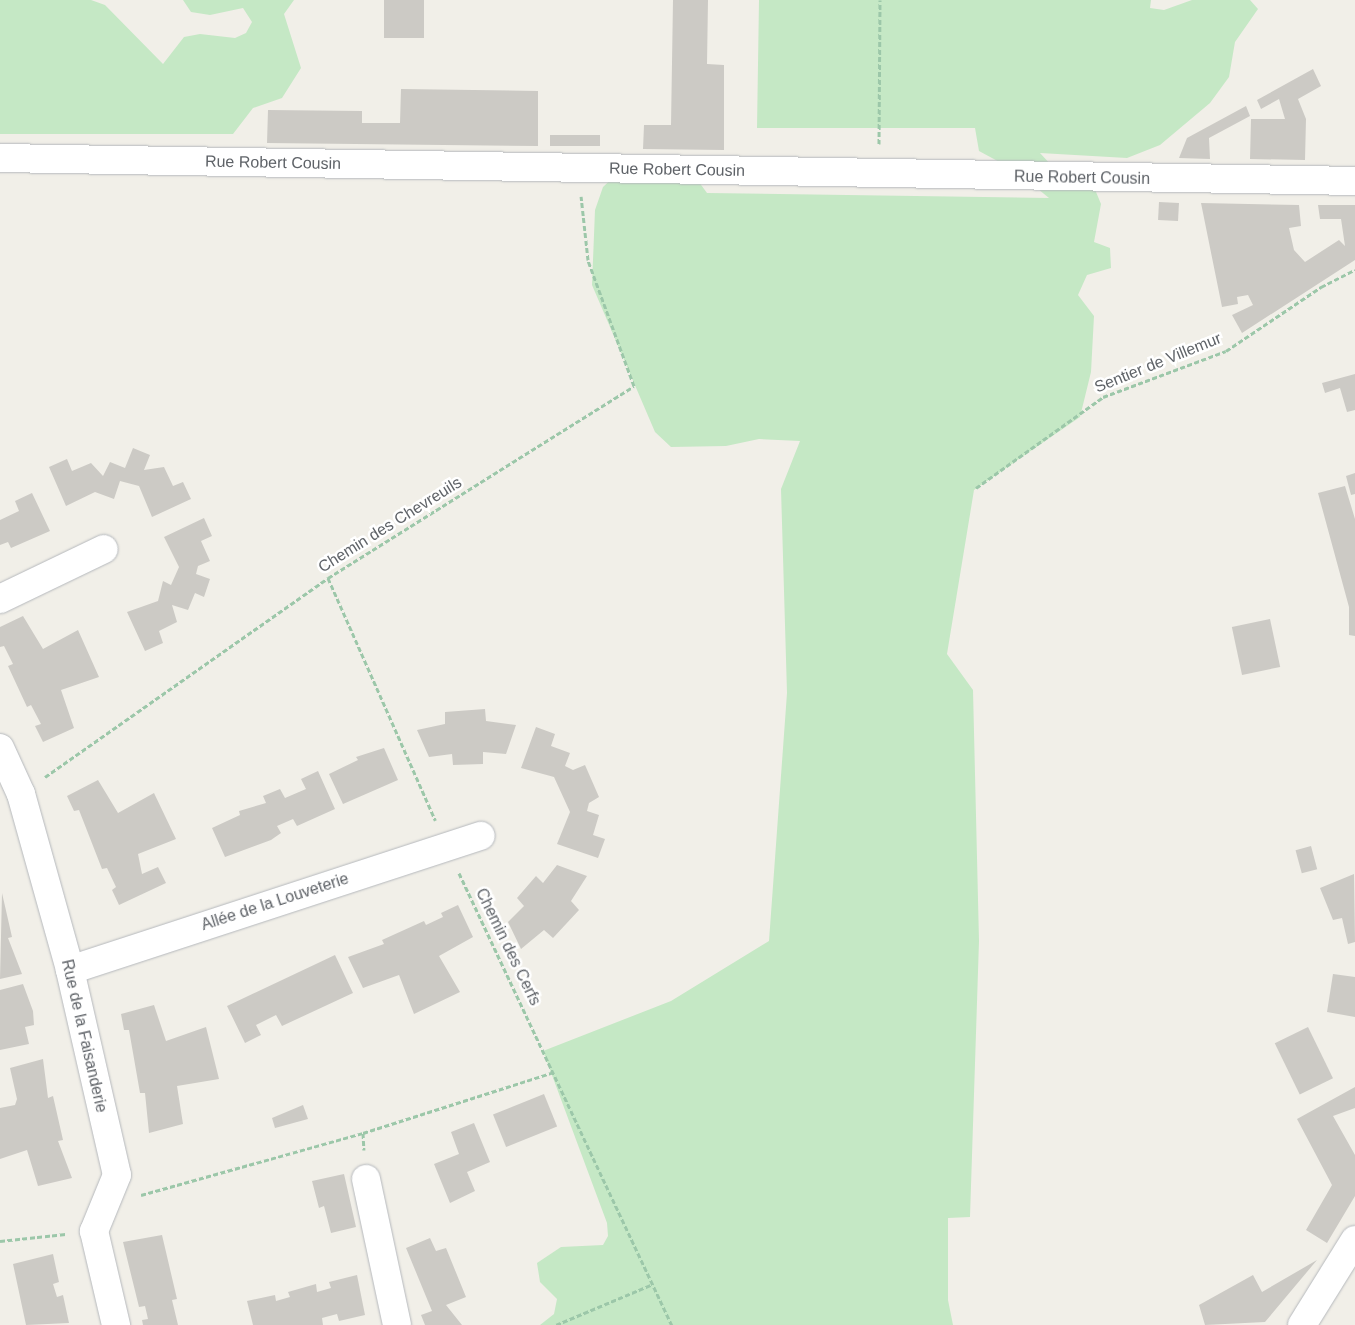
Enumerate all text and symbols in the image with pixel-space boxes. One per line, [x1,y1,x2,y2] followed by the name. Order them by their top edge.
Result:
[205,152,341,174] street label: Rue Robert Cousin
[609,159,745,181] street label: Rue Robert Cousin
[1014,167,1150,189] street label: Rue Robert Cousin
[1092,329,1224,397] street label: Sentier de Villemur
[315,473,465,577] street label: Chemin des Chevreuils
[199,869,351,935] street label: Allée de la Louveterie
[471,885,545,1009] street label: Chemin des Cerfs
[57,958,111,1114] street label: Rue de la Faisanderie

